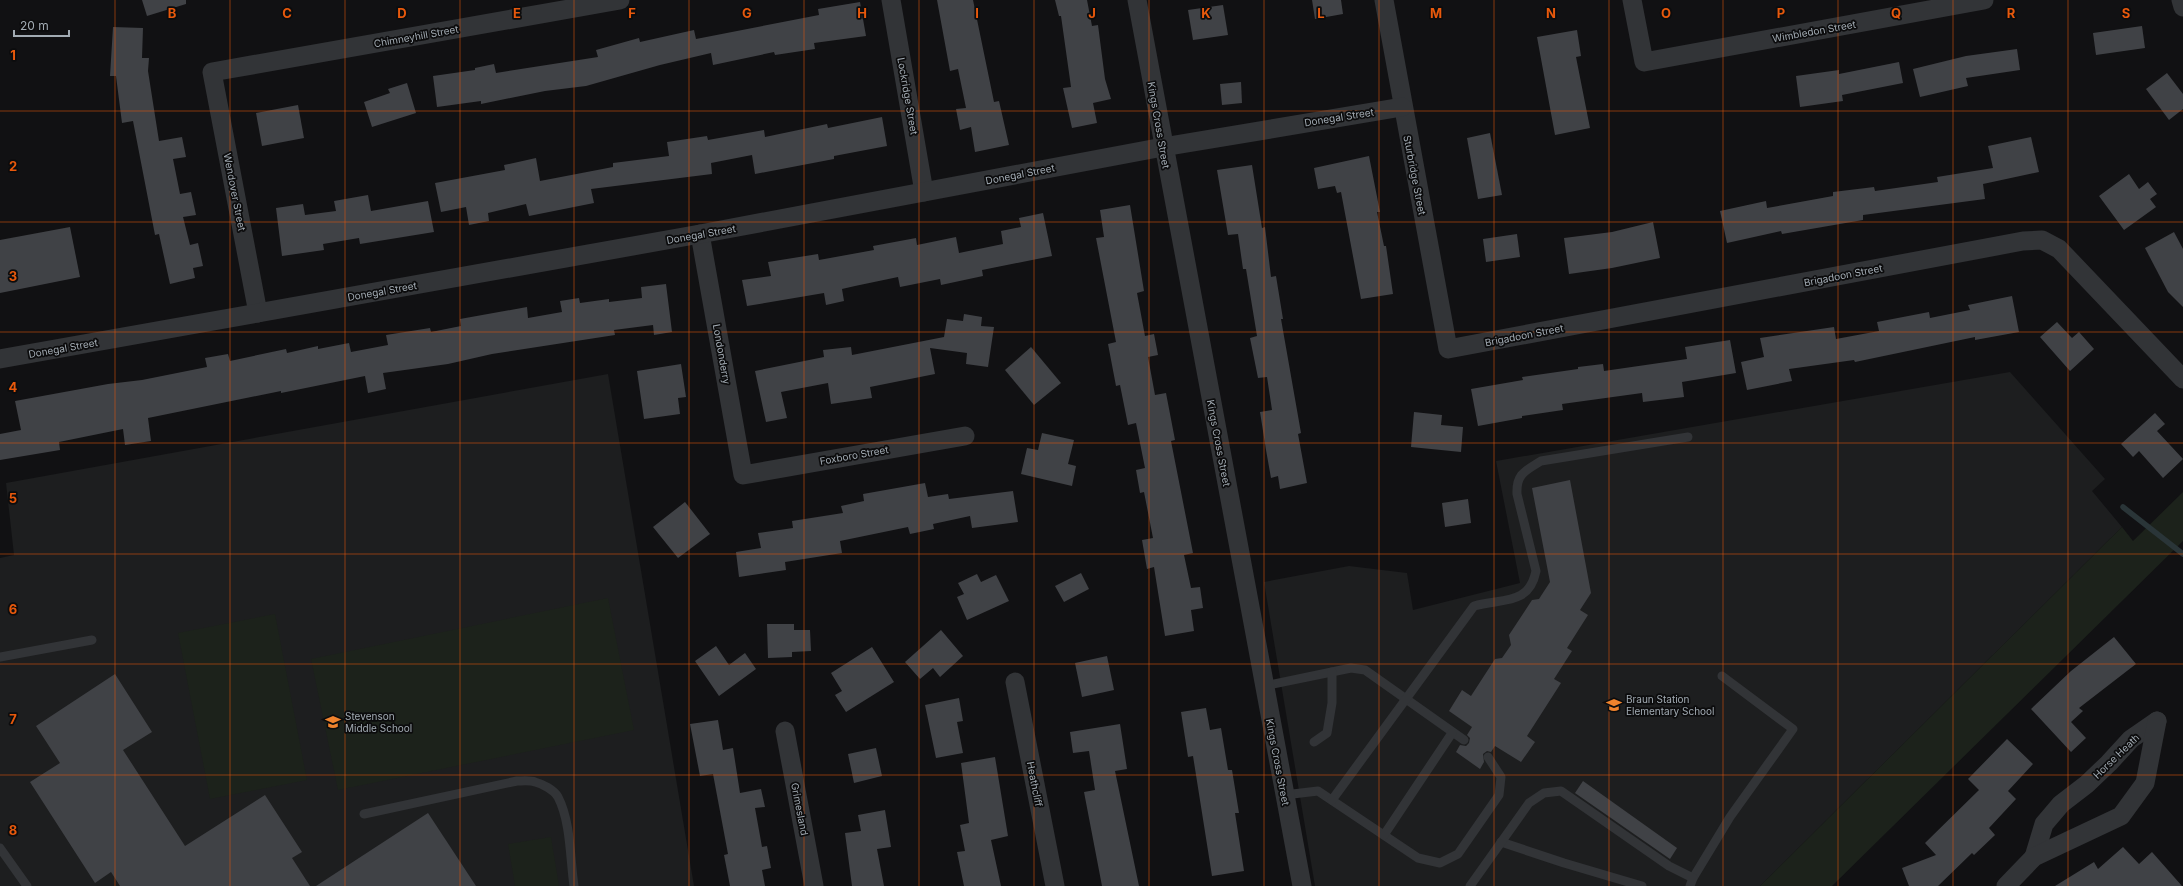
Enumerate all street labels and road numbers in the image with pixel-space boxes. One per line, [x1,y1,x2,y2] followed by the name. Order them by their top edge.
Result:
[1771,18,1857,44] street label: Wimbledon Street
[373,23,460,49] street label: Chimneyhill Street
[895,56,921,136] street label: Lockridge Street
[1145,81,1173,170] street label: Kings Cross Street
[1303,105,1375,128] street label: Donegal Street
[1401,134,1429,217] street label: Sturbridge Street
[222,152,249,233] street label: Wendover Street
[984,161,1056,187] street label: Donegal Street
[665,222,737,246] street label: Donegal Street
[1803,261,1884,288] street label: Brigadoon Street
[346,279,418,303] street label: Donegal Street
[1484,321,1565,348] street label: Brigadoon Street
[711,323,733,385] street label: Londonderry
[27,336,99,360] street label: Donegal Street
[1205,399,1233,488] street label: Kings Cross Street
[819,443,890,467] street label: Foxboro Street
[1264,718,1292,807] street label: Kings Cross Street
[2091,731,2142,781] street label: Horse Heath
[1025,760,1045,808] street label: Heathcliff
[789,781,811,837] street label: Grimesland

